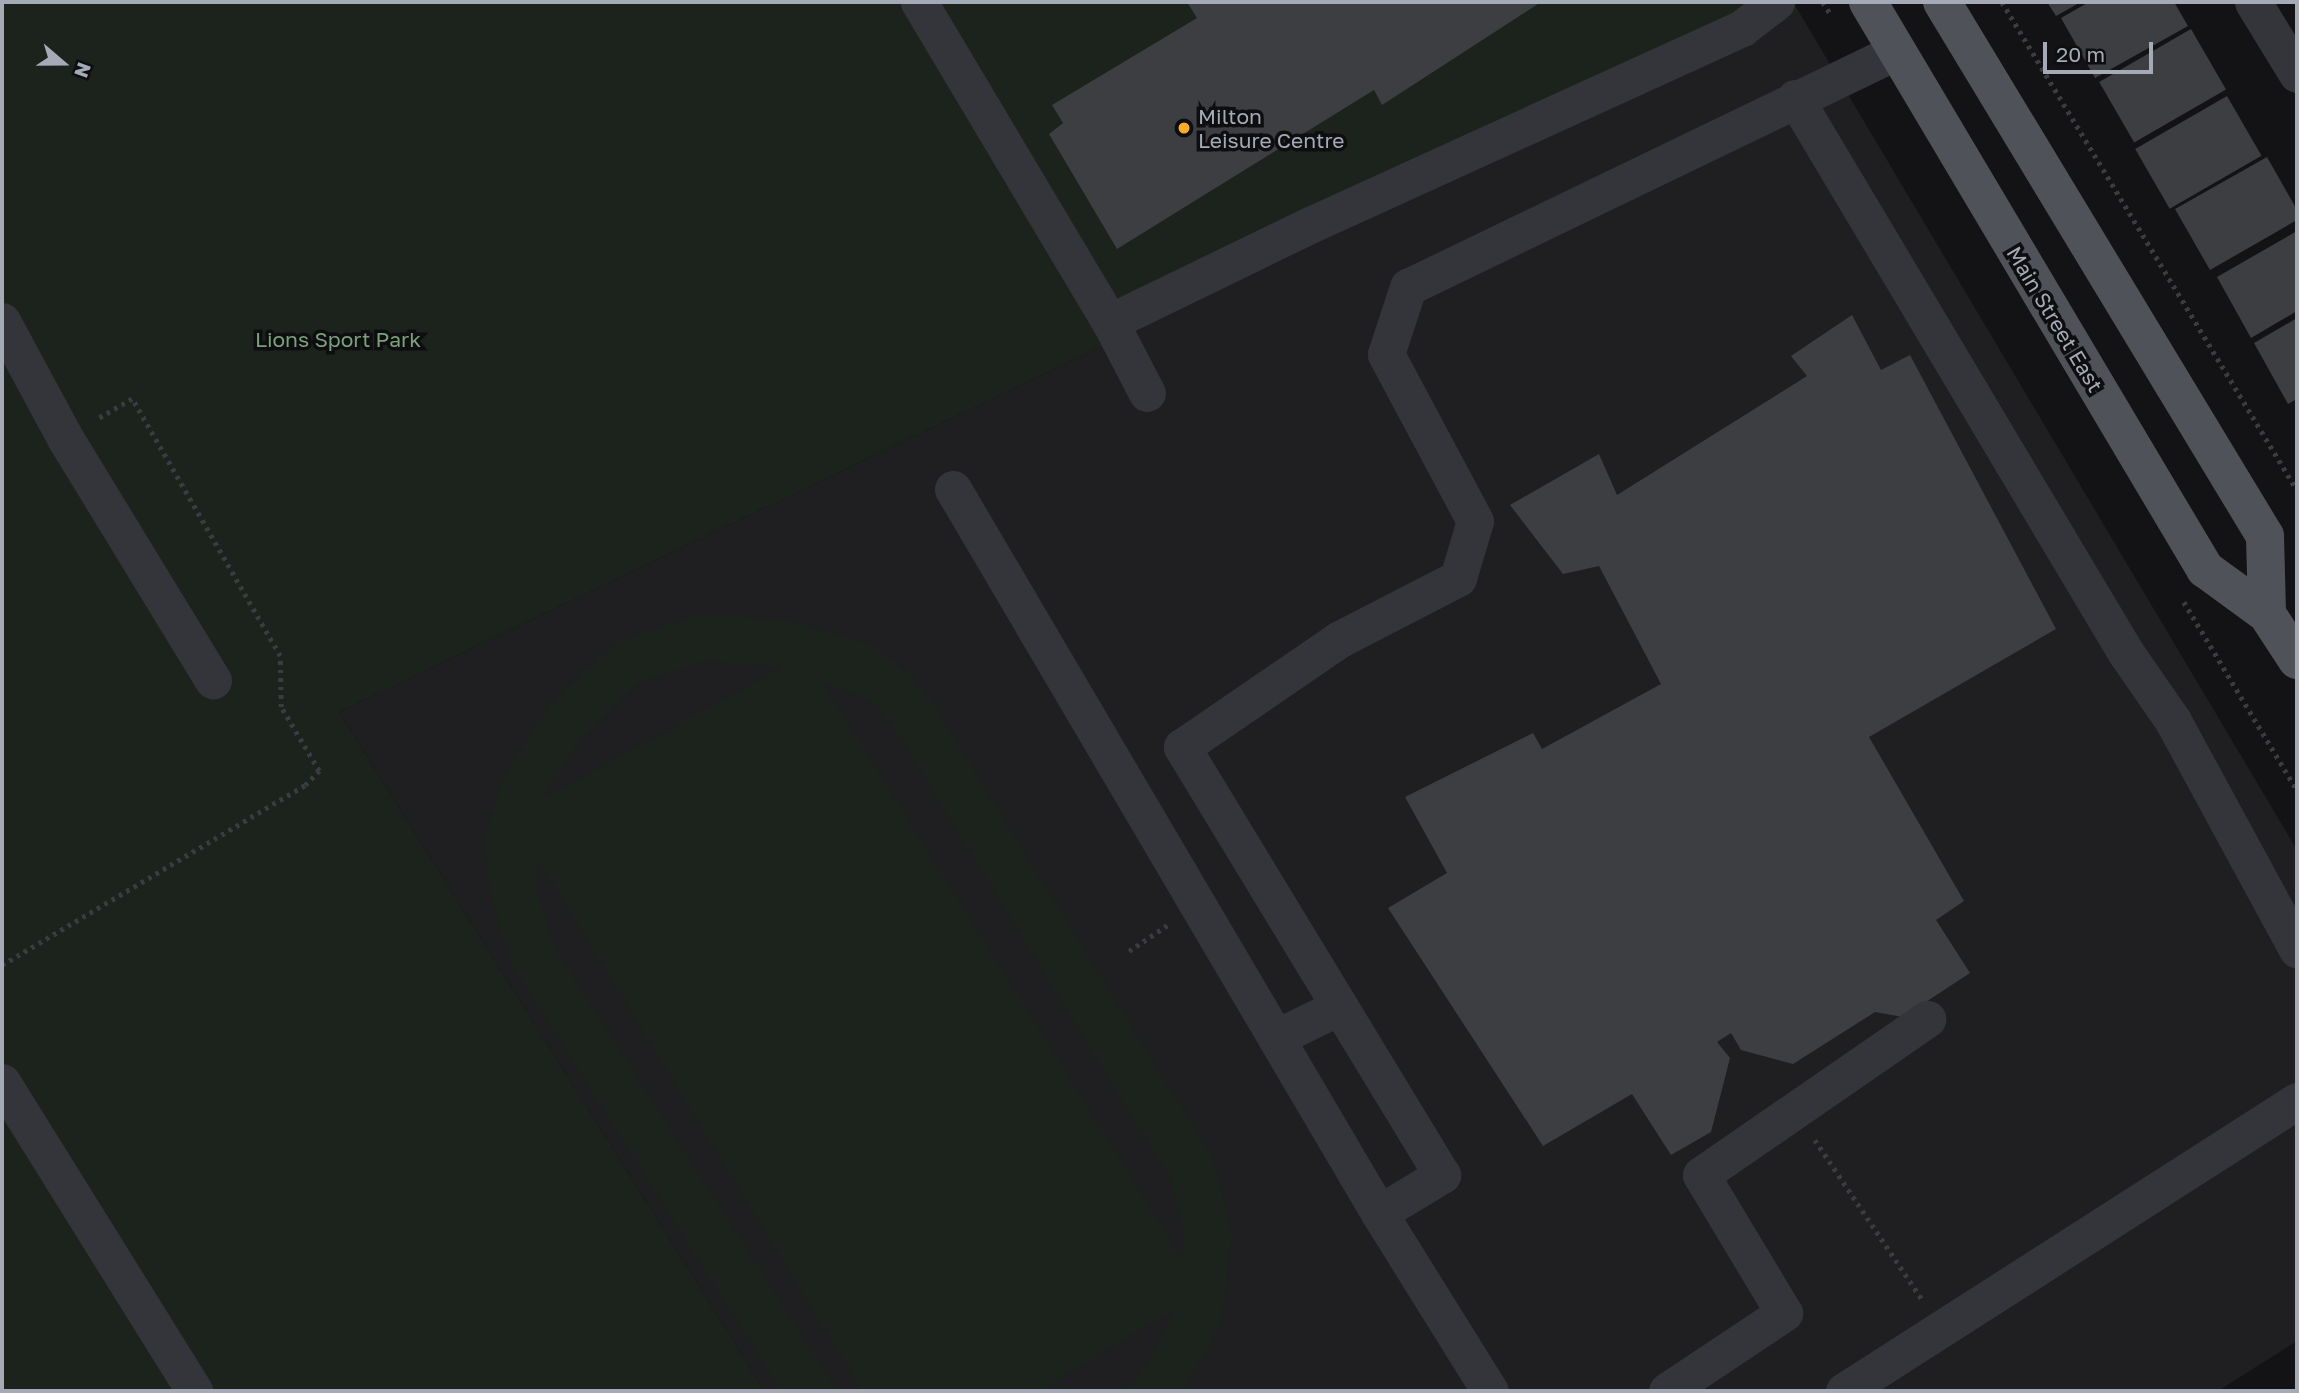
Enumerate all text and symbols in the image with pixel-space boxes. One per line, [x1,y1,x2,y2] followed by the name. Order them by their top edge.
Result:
[28,28,98,98] north arrow
[2047,28,2157,72] scale bar
[2056,41,2105,67] text: 20 m
[70,60,96,81] text: N
[1198,103,1345,153] place label: Milton Leisure Centre
[1176,120,1192,136] marker: Milton Leisure Centre
[2002,242,2108,396] street label: Main Street East
[255,326,421,352] park label: Lions Sport Park

